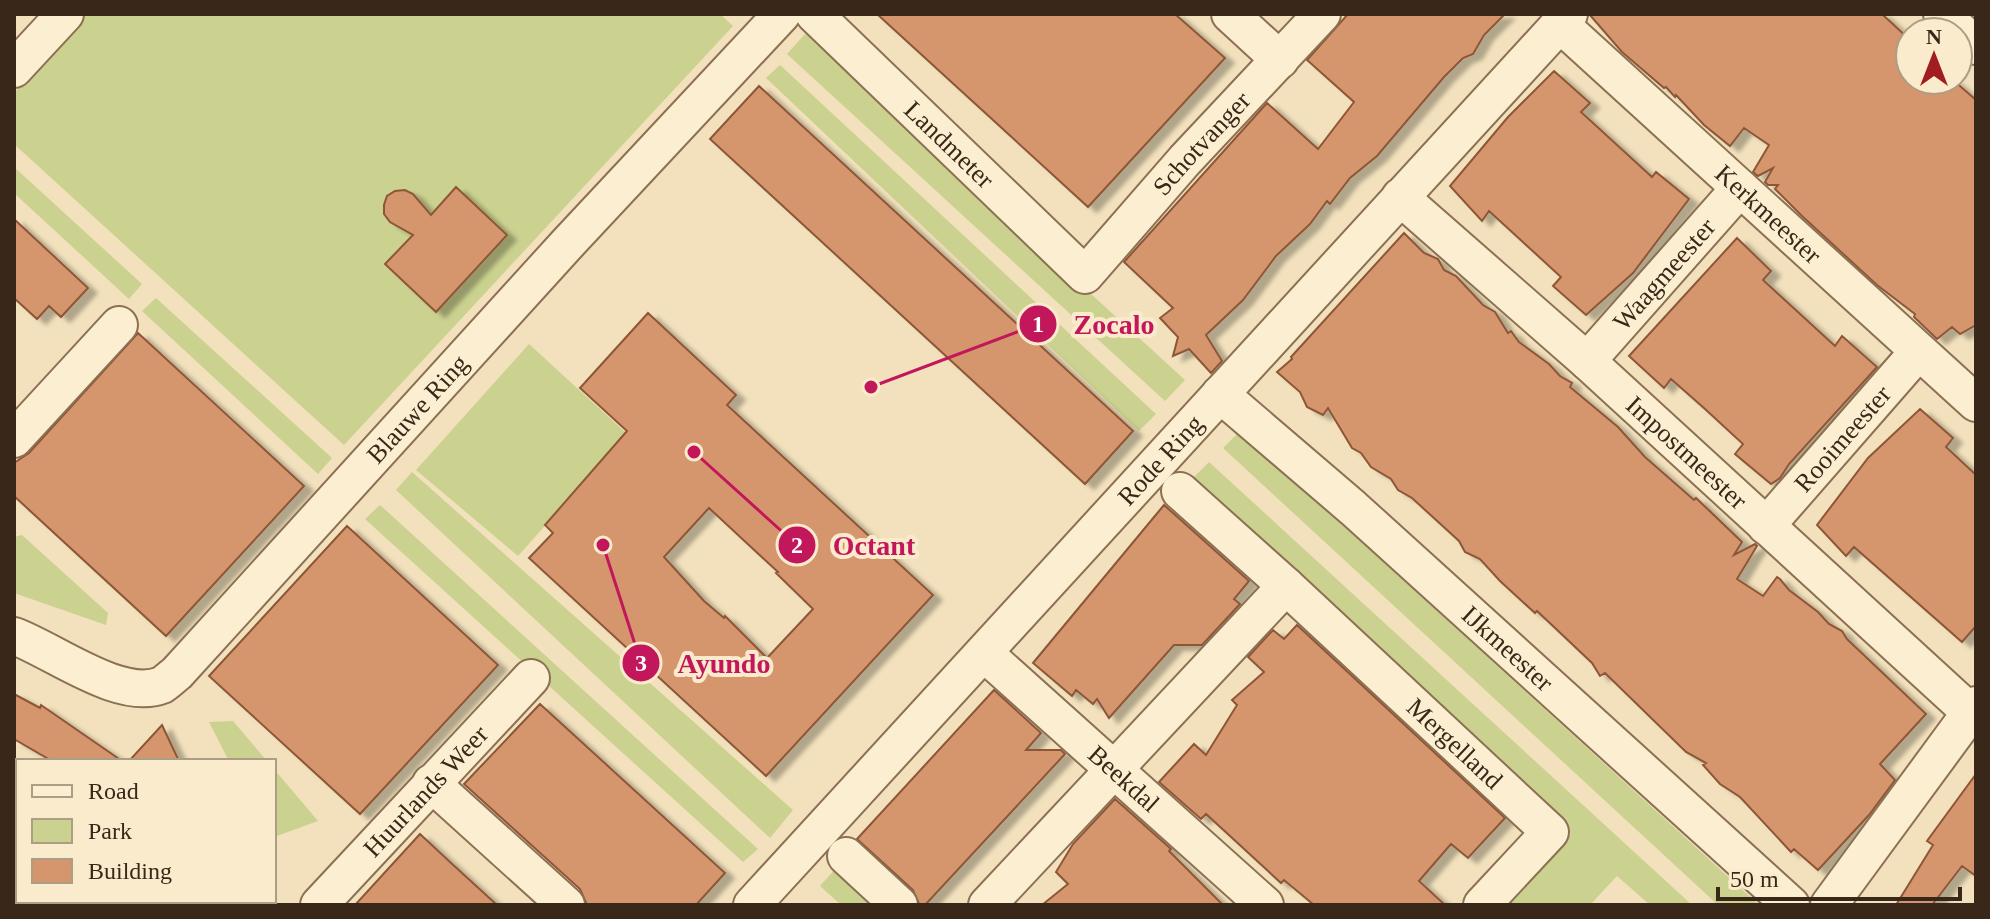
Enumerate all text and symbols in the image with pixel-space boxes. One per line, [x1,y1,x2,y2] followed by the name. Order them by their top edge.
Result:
[1894,16,1974,96] north arrow
[1926,24,1942,49] text: N
[1147,85,1256,201] street label: Schotvanger
[899,95,1000,194] street label: Landmeter
[1710,158,1828,270] street label: Kerkmeester
[1607,212,1721,336] street label: Waagmeester
[1018,298,1171,350] callout: Zocalo
[1074,309,1154,340] text: Zocalo
[1032,311,1044,337] text: 1
[361,348,474,469] street label: Blauwe Ring
[1788,379,1897,498] street label: Rooimeester
[1620,390,1753,515] street label: Impostmeester
[1112,409,1209,511] street label: Rode Ring
[777,519,931,571] callout: Octant
[833,530,916,561] text: Octant
[791,532,803,558] text: 2
[1456,600,1559,697] street label: IJkmeester
[621,637,786,689] callout: Ayundo
[678,648,770,679] text: Ayundo
[635,650,647,676] text: 3
[1401,692,1508,795] street label: Mergelland
[357,719,494,863] street label: Huurlands Weer
[1083,739,1165,818] street label: Beekdal
[16,759,276,903] legend
[88,778,139,804] text: Road
[88,818,132,844] text: Park
[1718,851,1960,901] scale bar
[88,858,172,884] text: Building
[1730,866,1779,892] text: 50 m

